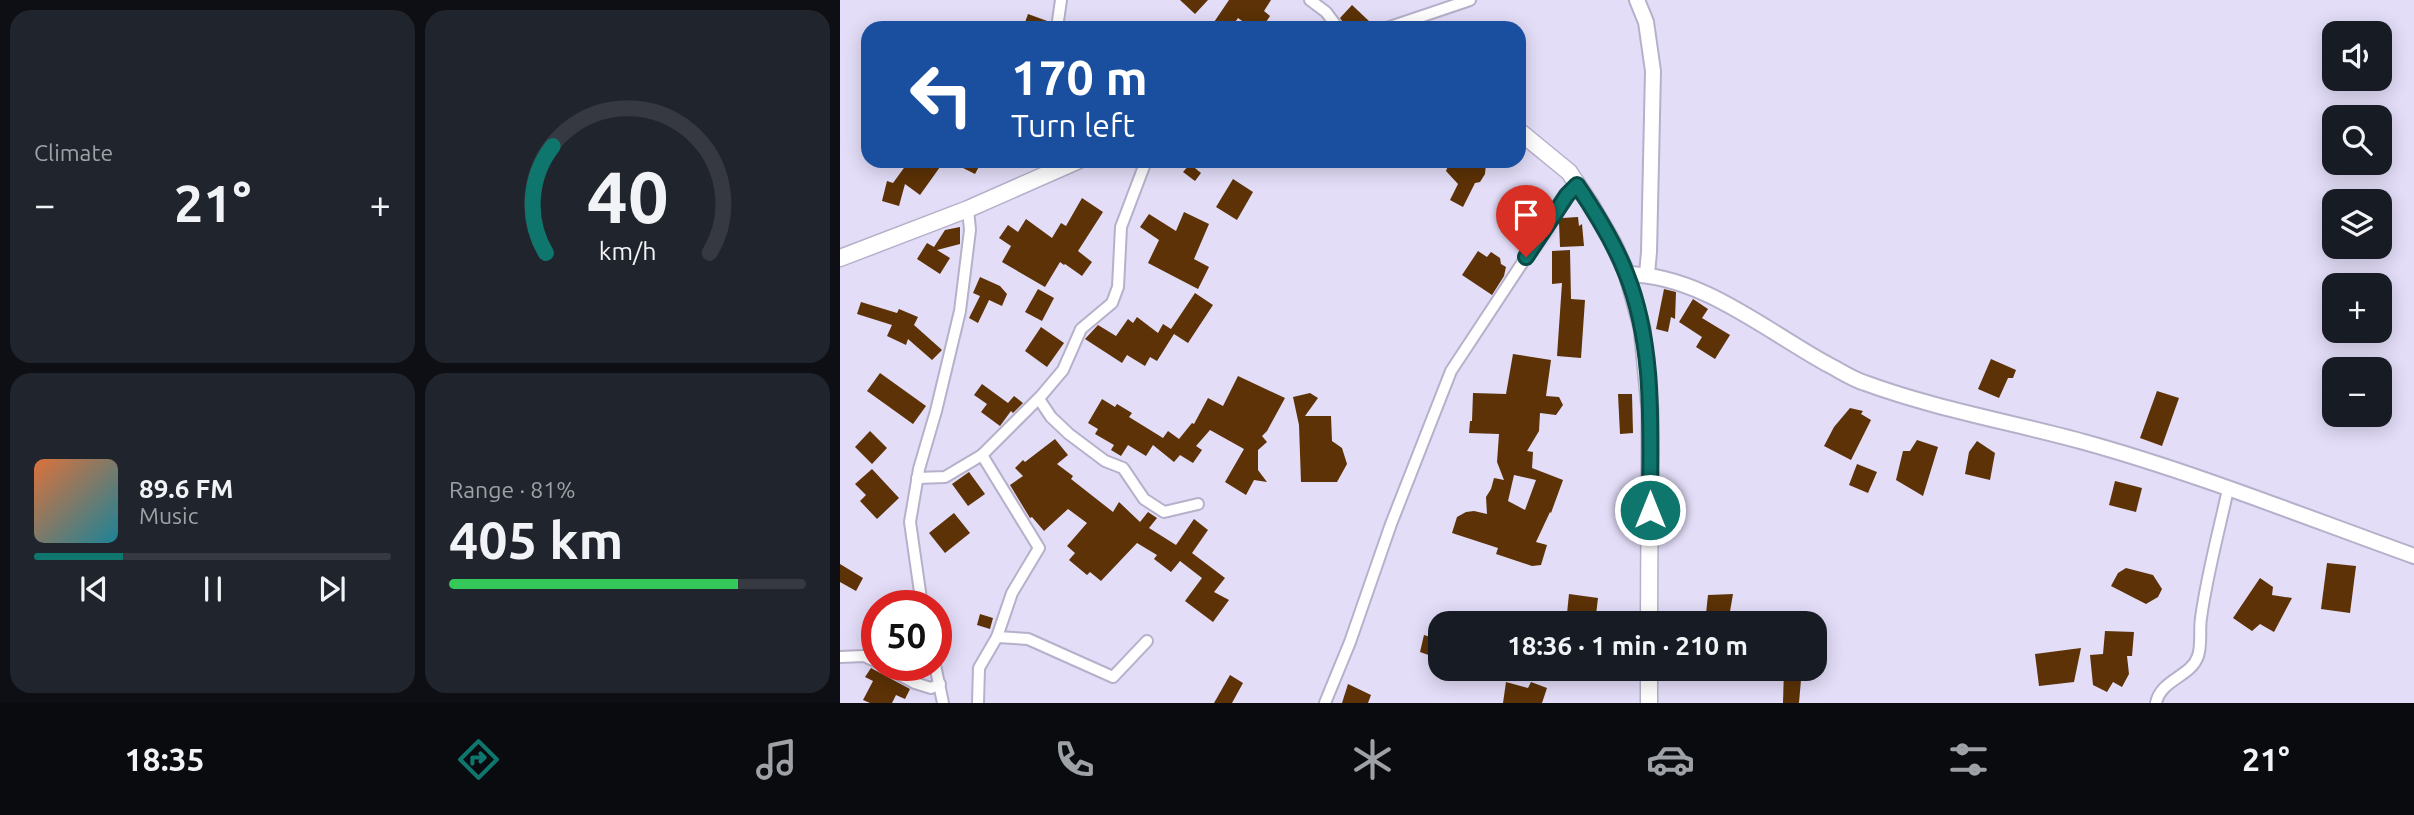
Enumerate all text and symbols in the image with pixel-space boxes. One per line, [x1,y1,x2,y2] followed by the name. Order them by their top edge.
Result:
[2322,21,2392,427] map controls
[2322,21,2392,91] button: sound
[896,49,987,140] icon: left
[1011,49,1148,104] text: 170 m
[2322,105,2392,175] button: search
[1011,107,1135,143] text: Turn left
[34,140,113,165] text: Climate
[586,155,669,237] text: 40
[174,174,251,232] text: 21°
[34,183,55,225] text: −
[370,183,391,225] text: +
[1496,185,1556,257] pin
[2322,189,2392,259] button: layers
[1507,196,1545,234] icon: arrive
[599,236,656,264] text: km/h
[2322,273,2392,343] button: +
[2322,357,2392,427] button: −
[1613,473,1687,547] position arrow
[139,474,233,503] text: 89.6 FM
[449,477,576,502] text: Range · 81%
[139,503,198,528] text: Music
[449,511,623,569] text: 405 km
[75,570,113,608] icon: previous
[194,570,232,608] icon: pause
[313,570,351,608] icon: next
[861,590,952,681] speed limit sign: 50
[1507,631,1748,660] text: 18:36 · 1 min · 210 m
[454,735,503,784] icon: directions
[752,735,801,784] icon: music
[1050,735,1099,784] icon: phone
[1348,735,1397,784] icon: climate
[1646,735,1695,784] icon: car
[1944,735,1993,784] icon: filters
[125,741,205,777] text: 18:35
[2242,741,2289,777] text: 21°

